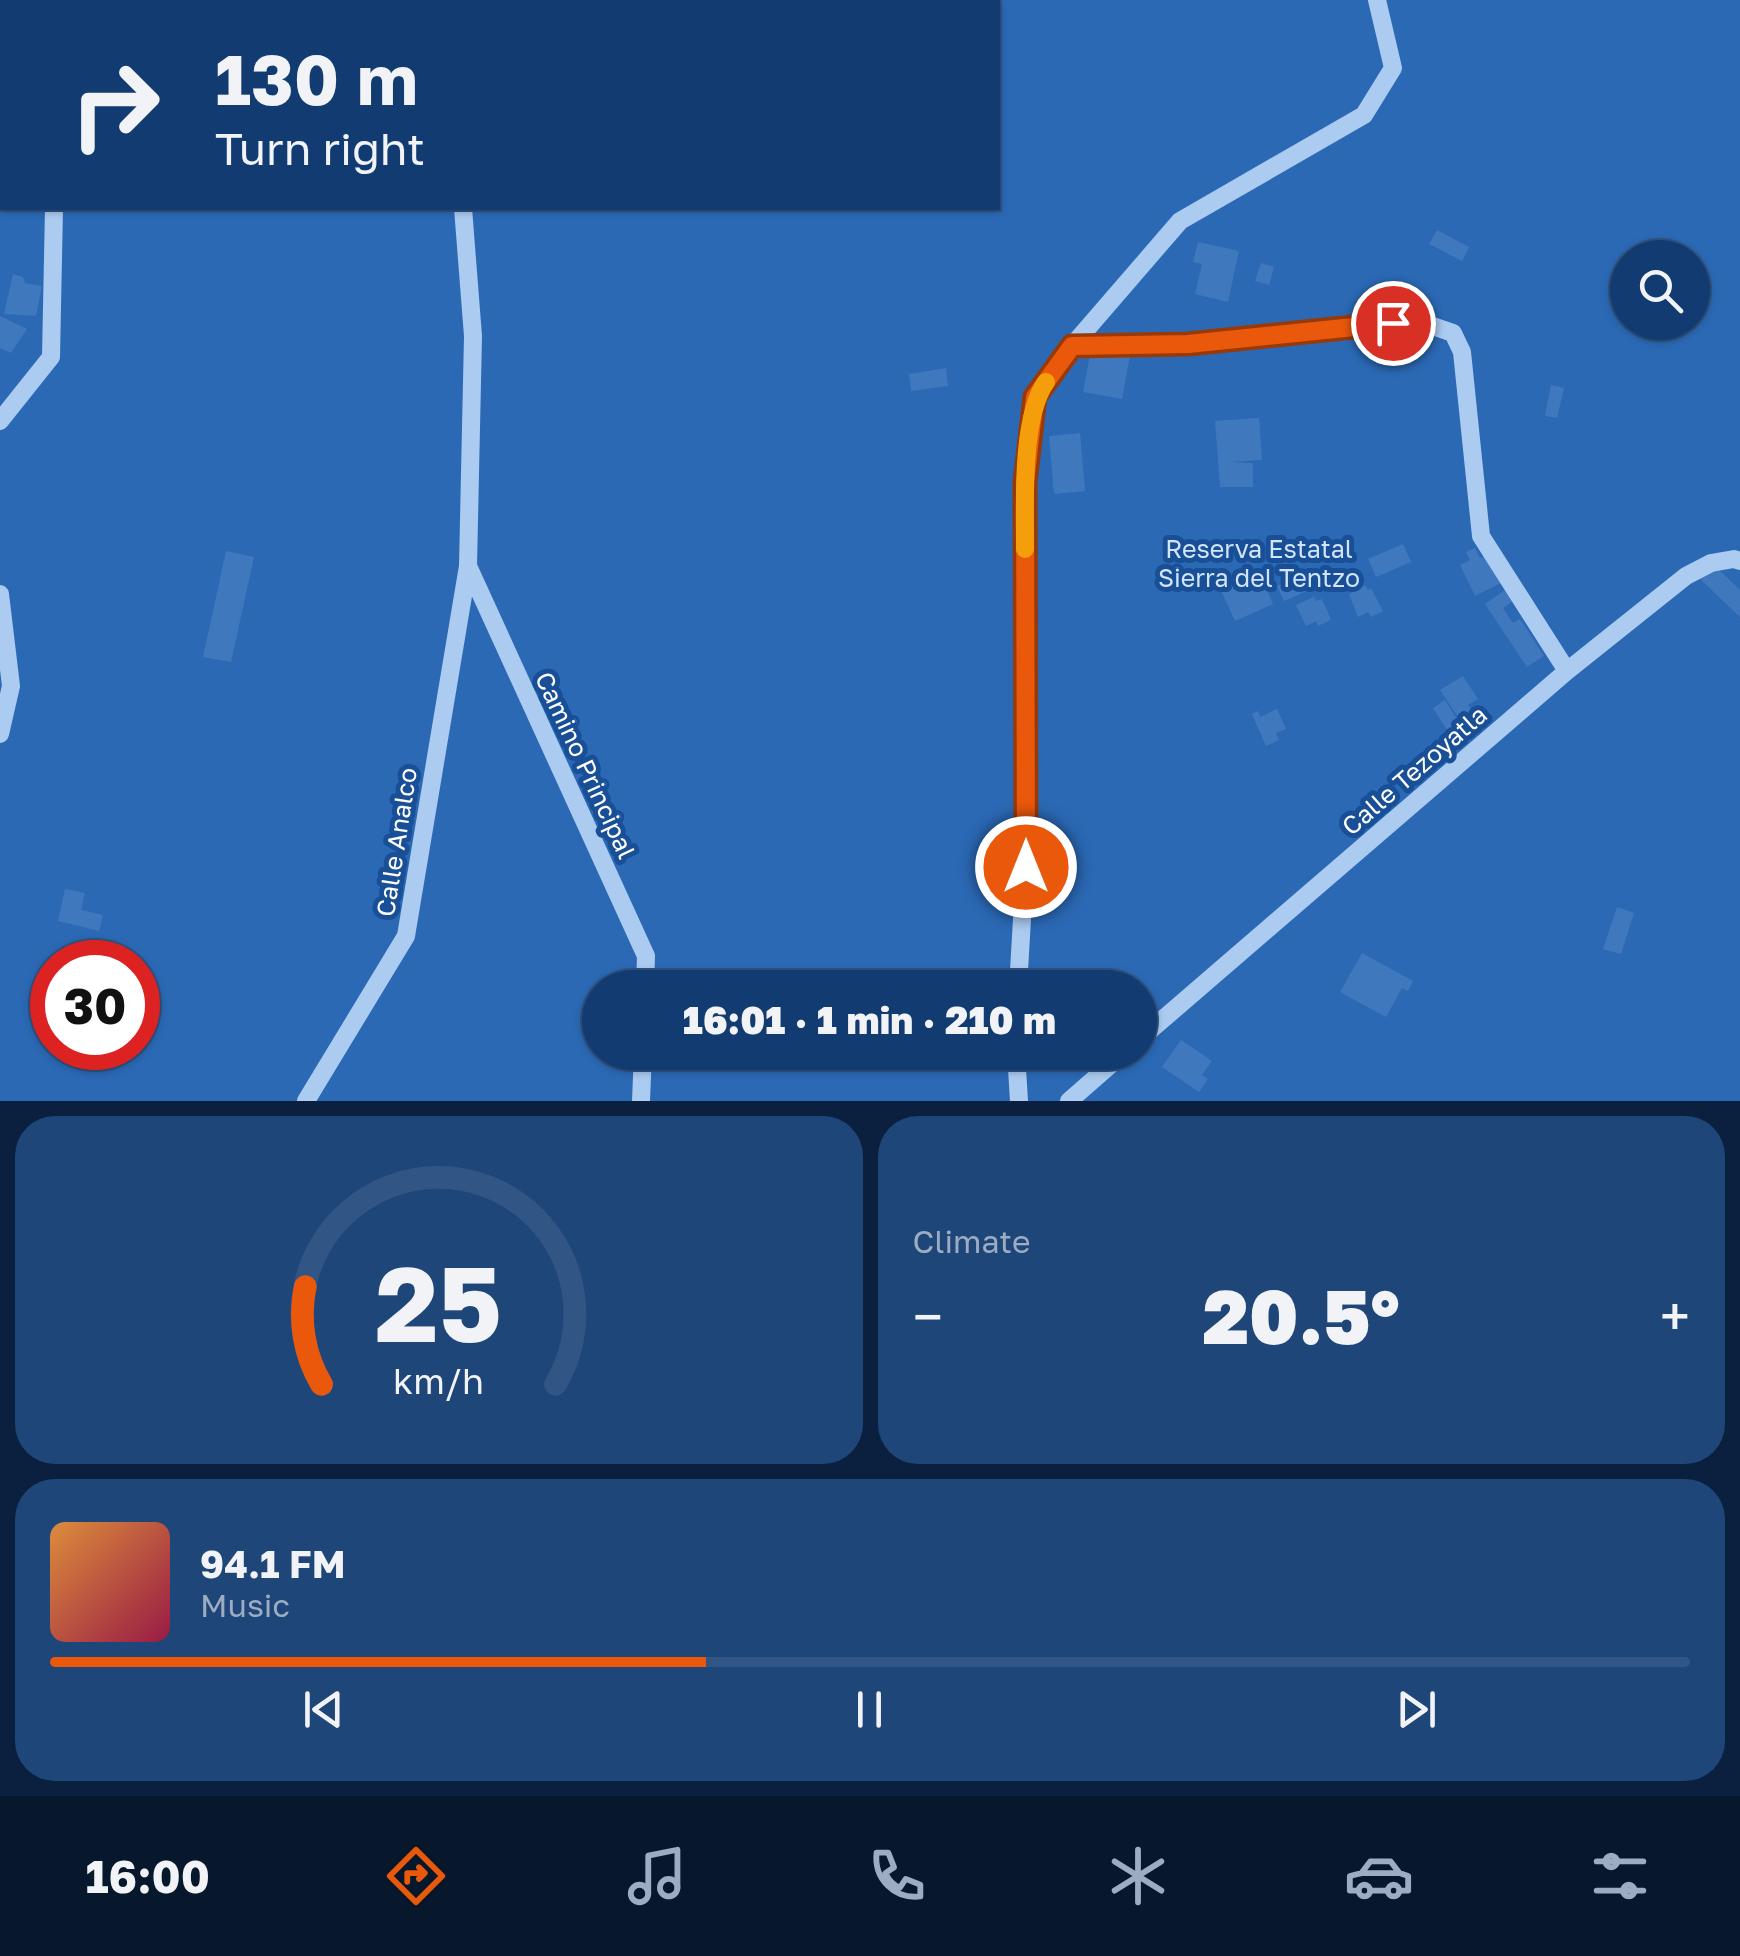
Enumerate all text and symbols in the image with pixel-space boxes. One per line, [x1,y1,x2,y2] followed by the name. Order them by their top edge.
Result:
[215,36,418,120] text: 130 m
[50,40,180,170] icon: right
[215,121,425,175] text: Turn right
[1610,240,1710,340] map controls
[1610,240,1710,340] button: search
[1351,281,1436,366] pin
[1366,296,1421,351] icon: arrive
[1158,533,1360,593] park label: Reserva Estatal Sierra del Tentzo
[529,667,643,863] street label: Camino Principal
[1335,699,1493,841] street label: Calle Tezoyatla
[369,765,423,919] street label: Calle Analco
[974,815,1078,919] position arrow
[30,940,160,1070] speed limit sign: 30
[683,997,1056,1042] text: 16:01 · 1 min · 210 m
[913,1222,1031,1260] text: Climate
[375,1240,502,1365] text: 25
[1203,1270,1400,1361] text: 20.5°
[913,1283,943,1349] text: −
[1660,1283,1690,1349] text: +
[393,1359,484,1402] text: km/h
[200,1541,346,1586] text: 94.1 FM
[200,1586,290,1624] text: Music
[296,1682,351,1737] icon: previous
[842,1682,897,1737] icon: pause
[1389,1682,1444,1737] icon: next
[381,1841,451,1911] icon: directions
[622,1841,692,1911] icon: music
[862,1841,932,1911] icon: phone
[1103,1841,1173,1911] icon: climate
[1344,1841,1414,1911] icon: car
[1585,1841,1655,1911] icon: filters
[85,1849,210,1903] text: 16:00

